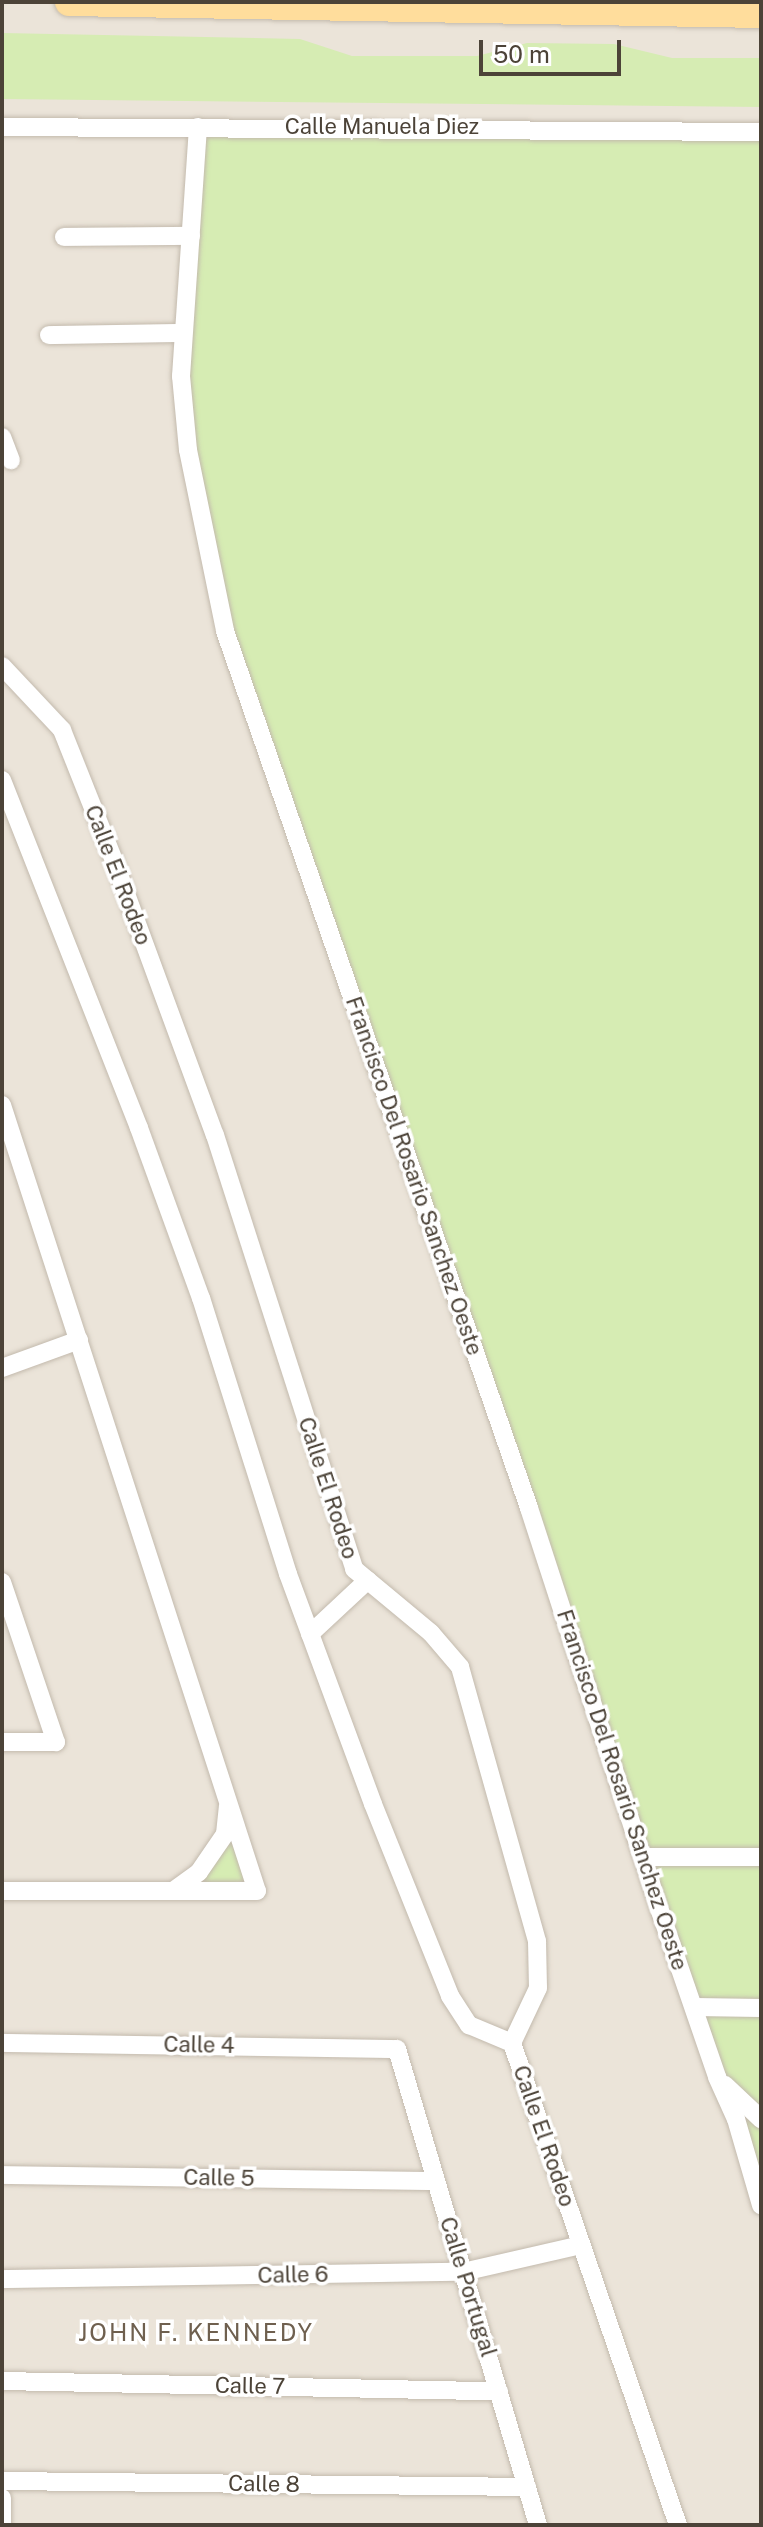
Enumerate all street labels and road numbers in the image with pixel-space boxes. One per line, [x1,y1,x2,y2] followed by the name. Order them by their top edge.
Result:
[285,114,479,140] street label: Calle Manuela Diez
[79,801,157,949] street label: Calle El Rodeo
[340,993,488,1359] street label: Francisco Del Rosario Sanchez Oeste
[293,1414,363,1562] street label: Calle El Rodeo
[551,1606,693,1974] street label: Francisco Del Rosario Sanchez Oeste
[163,2031,235,2059] street label: Calle 4
[507,2062,581,2210] street label: Calle El Rodeo
[183,2164,255,2192] street label: Calle 5
[434,2214,502,2360] street label: Calle Portugal
[257,2261,329,2289] street label: Calle 6
[214,2372,286,2400] street label: Calle 7
[228,2470,300,2498] street label: Calle 8

